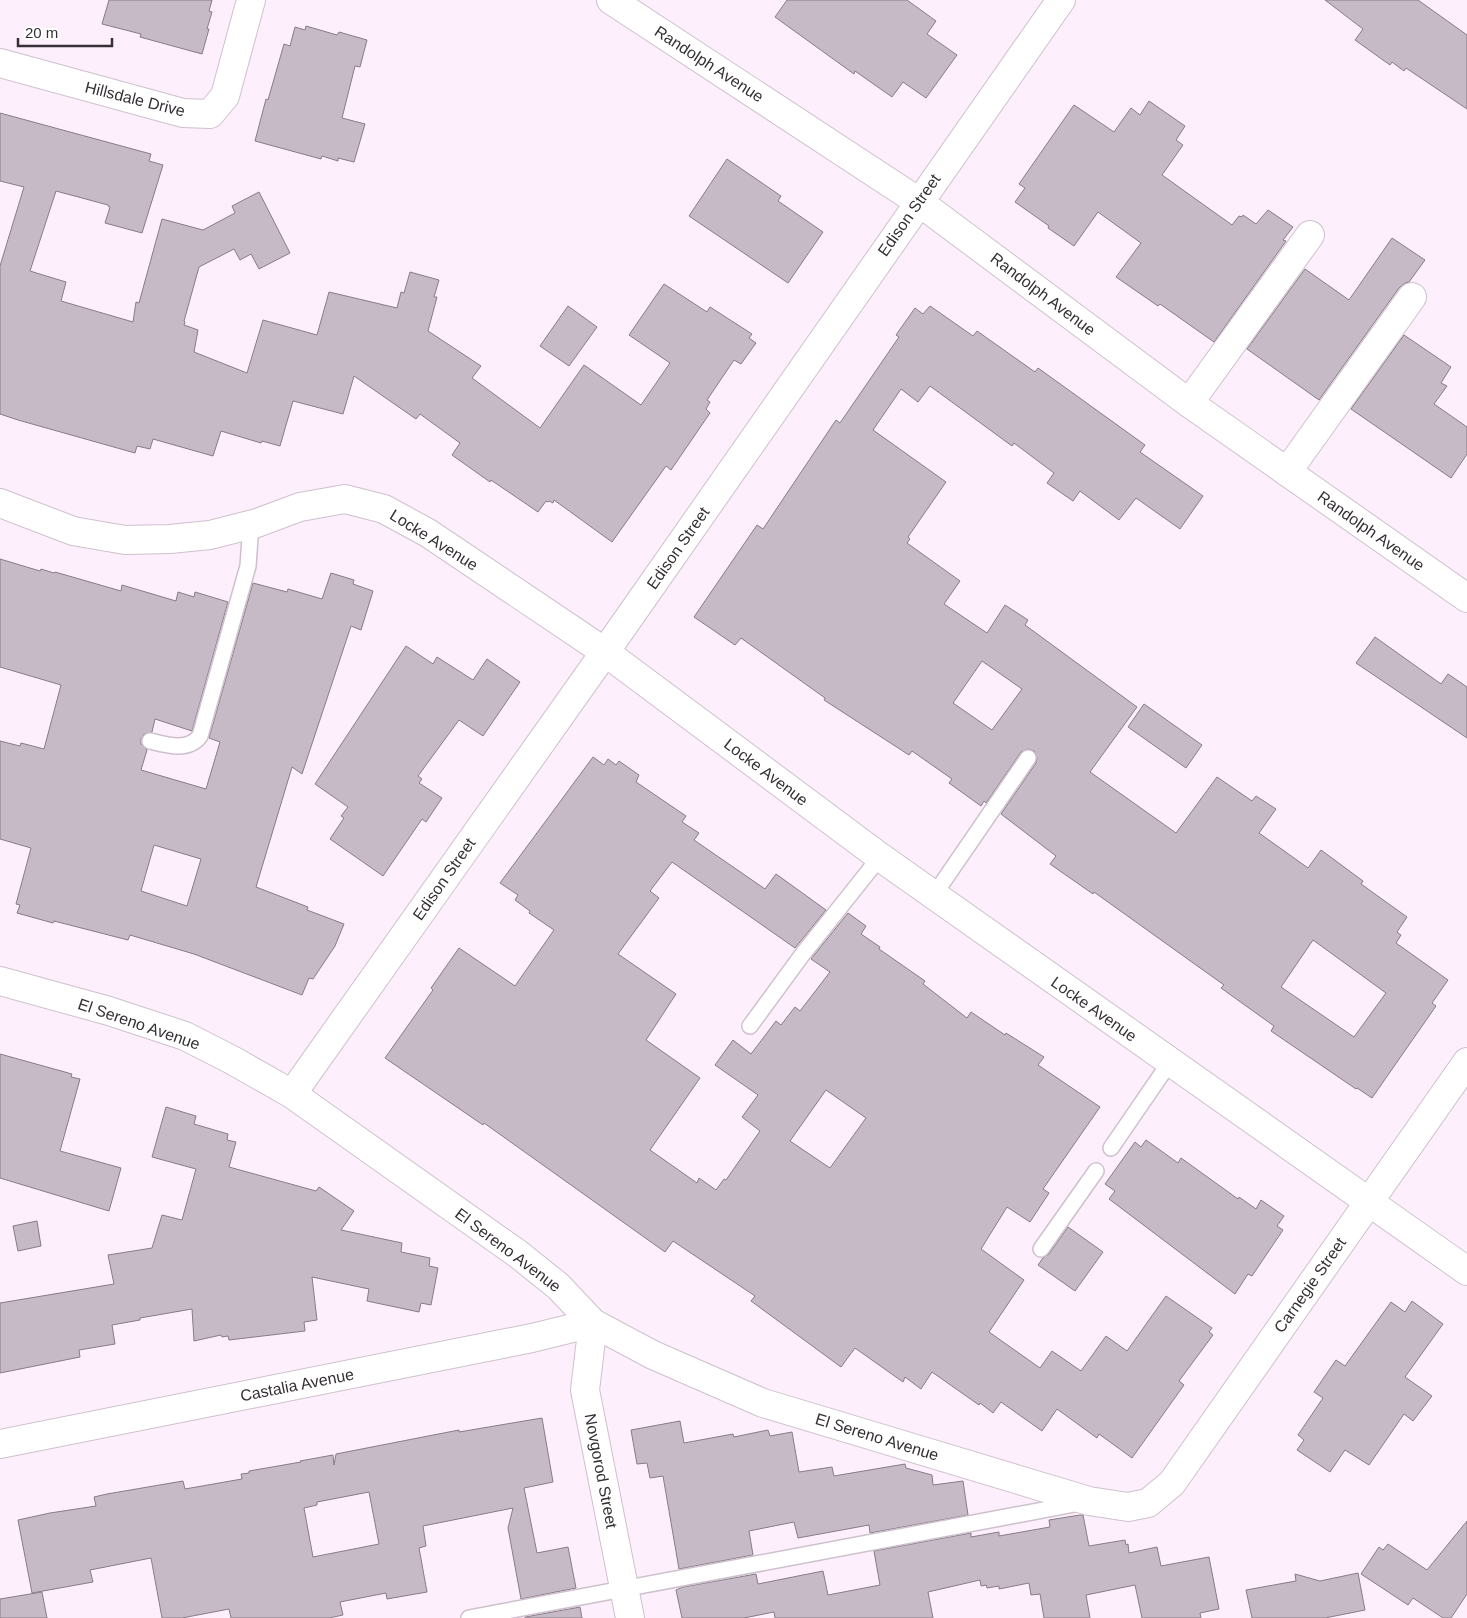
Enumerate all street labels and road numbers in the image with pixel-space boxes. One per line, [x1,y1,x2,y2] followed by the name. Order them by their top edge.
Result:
[652,23,767,106] street label: Randolph Avenue
[83,78,187,120] street label: Hillsdale Drive
[874,170,944,259] street label: Edison Street
[988,249,1099,339] street label: Randolph Avenue
[1314,488,1428,574] street label: Randolph Avenue
[643,503,713,592] street label: Edison Street
[387,506,481,574] street label: Locke Avenue
[721,735,811,809] street label: Locke Avenue
[409,834,479,923] street label: Edison Street
[1048,973,1140,1045] street label: Locke Avenue
[76,995,202,1053] street label: El Sereno Avenue
[452,1205,564,1295] street label: El Sereno Avenue
[1271,1234,1349,1336] street label: Carnegie Street
[239,1366,355,1404] street label: Castalia Avenue
[813,1410,941,1464] street label: El Sereno Avenue
[582,1412,621,1530] street label: Novgorod Street

